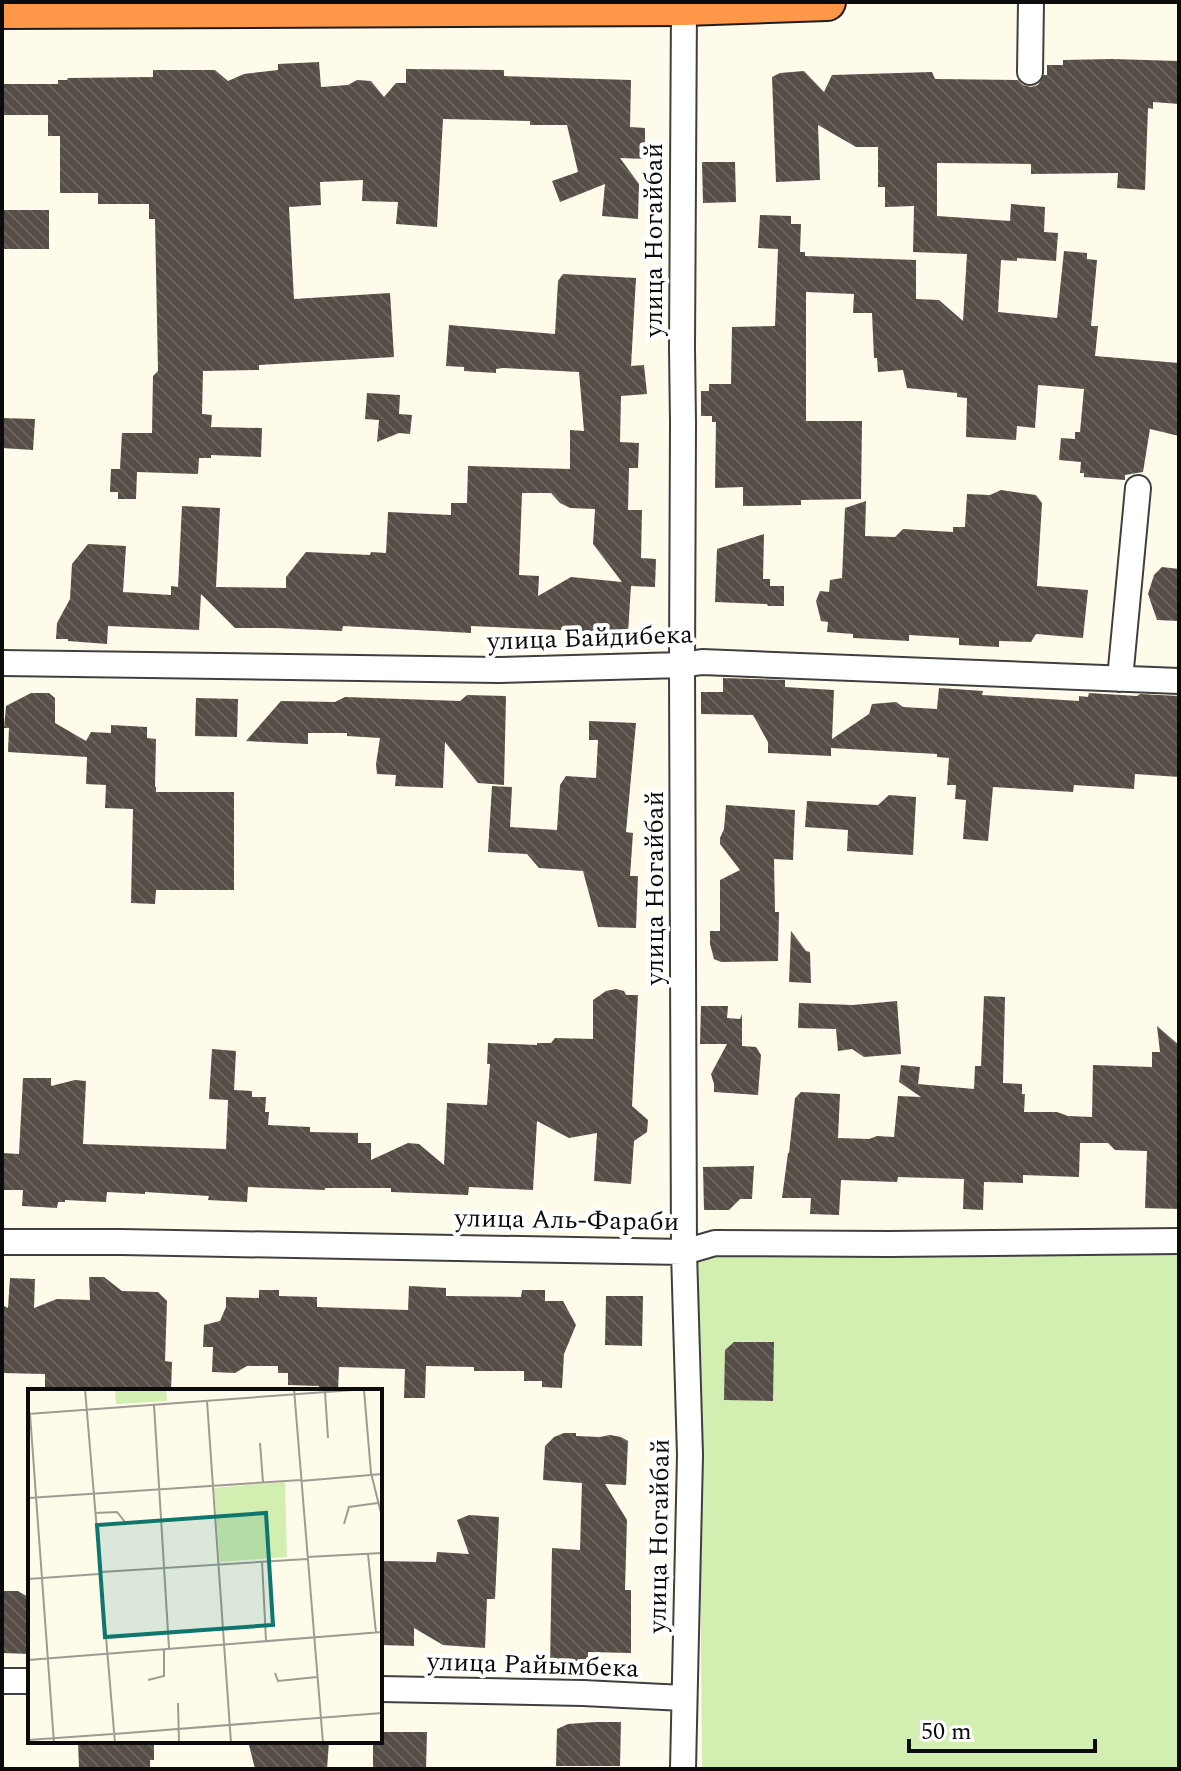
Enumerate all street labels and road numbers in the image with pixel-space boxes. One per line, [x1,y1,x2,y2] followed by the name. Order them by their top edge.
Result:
[634,143,674,338] street label: улица Ногайбай
[485,614,694,662] street label: улица Байдибека
[635,791,675,986] street label: улица Ногайбай
[453,1198,680,1242] street label: улица Аль-Фараби
[637,1438,681,1635] street label: улица Ногайбай
[425,1641,640,1689] street label: улица Райымбека

